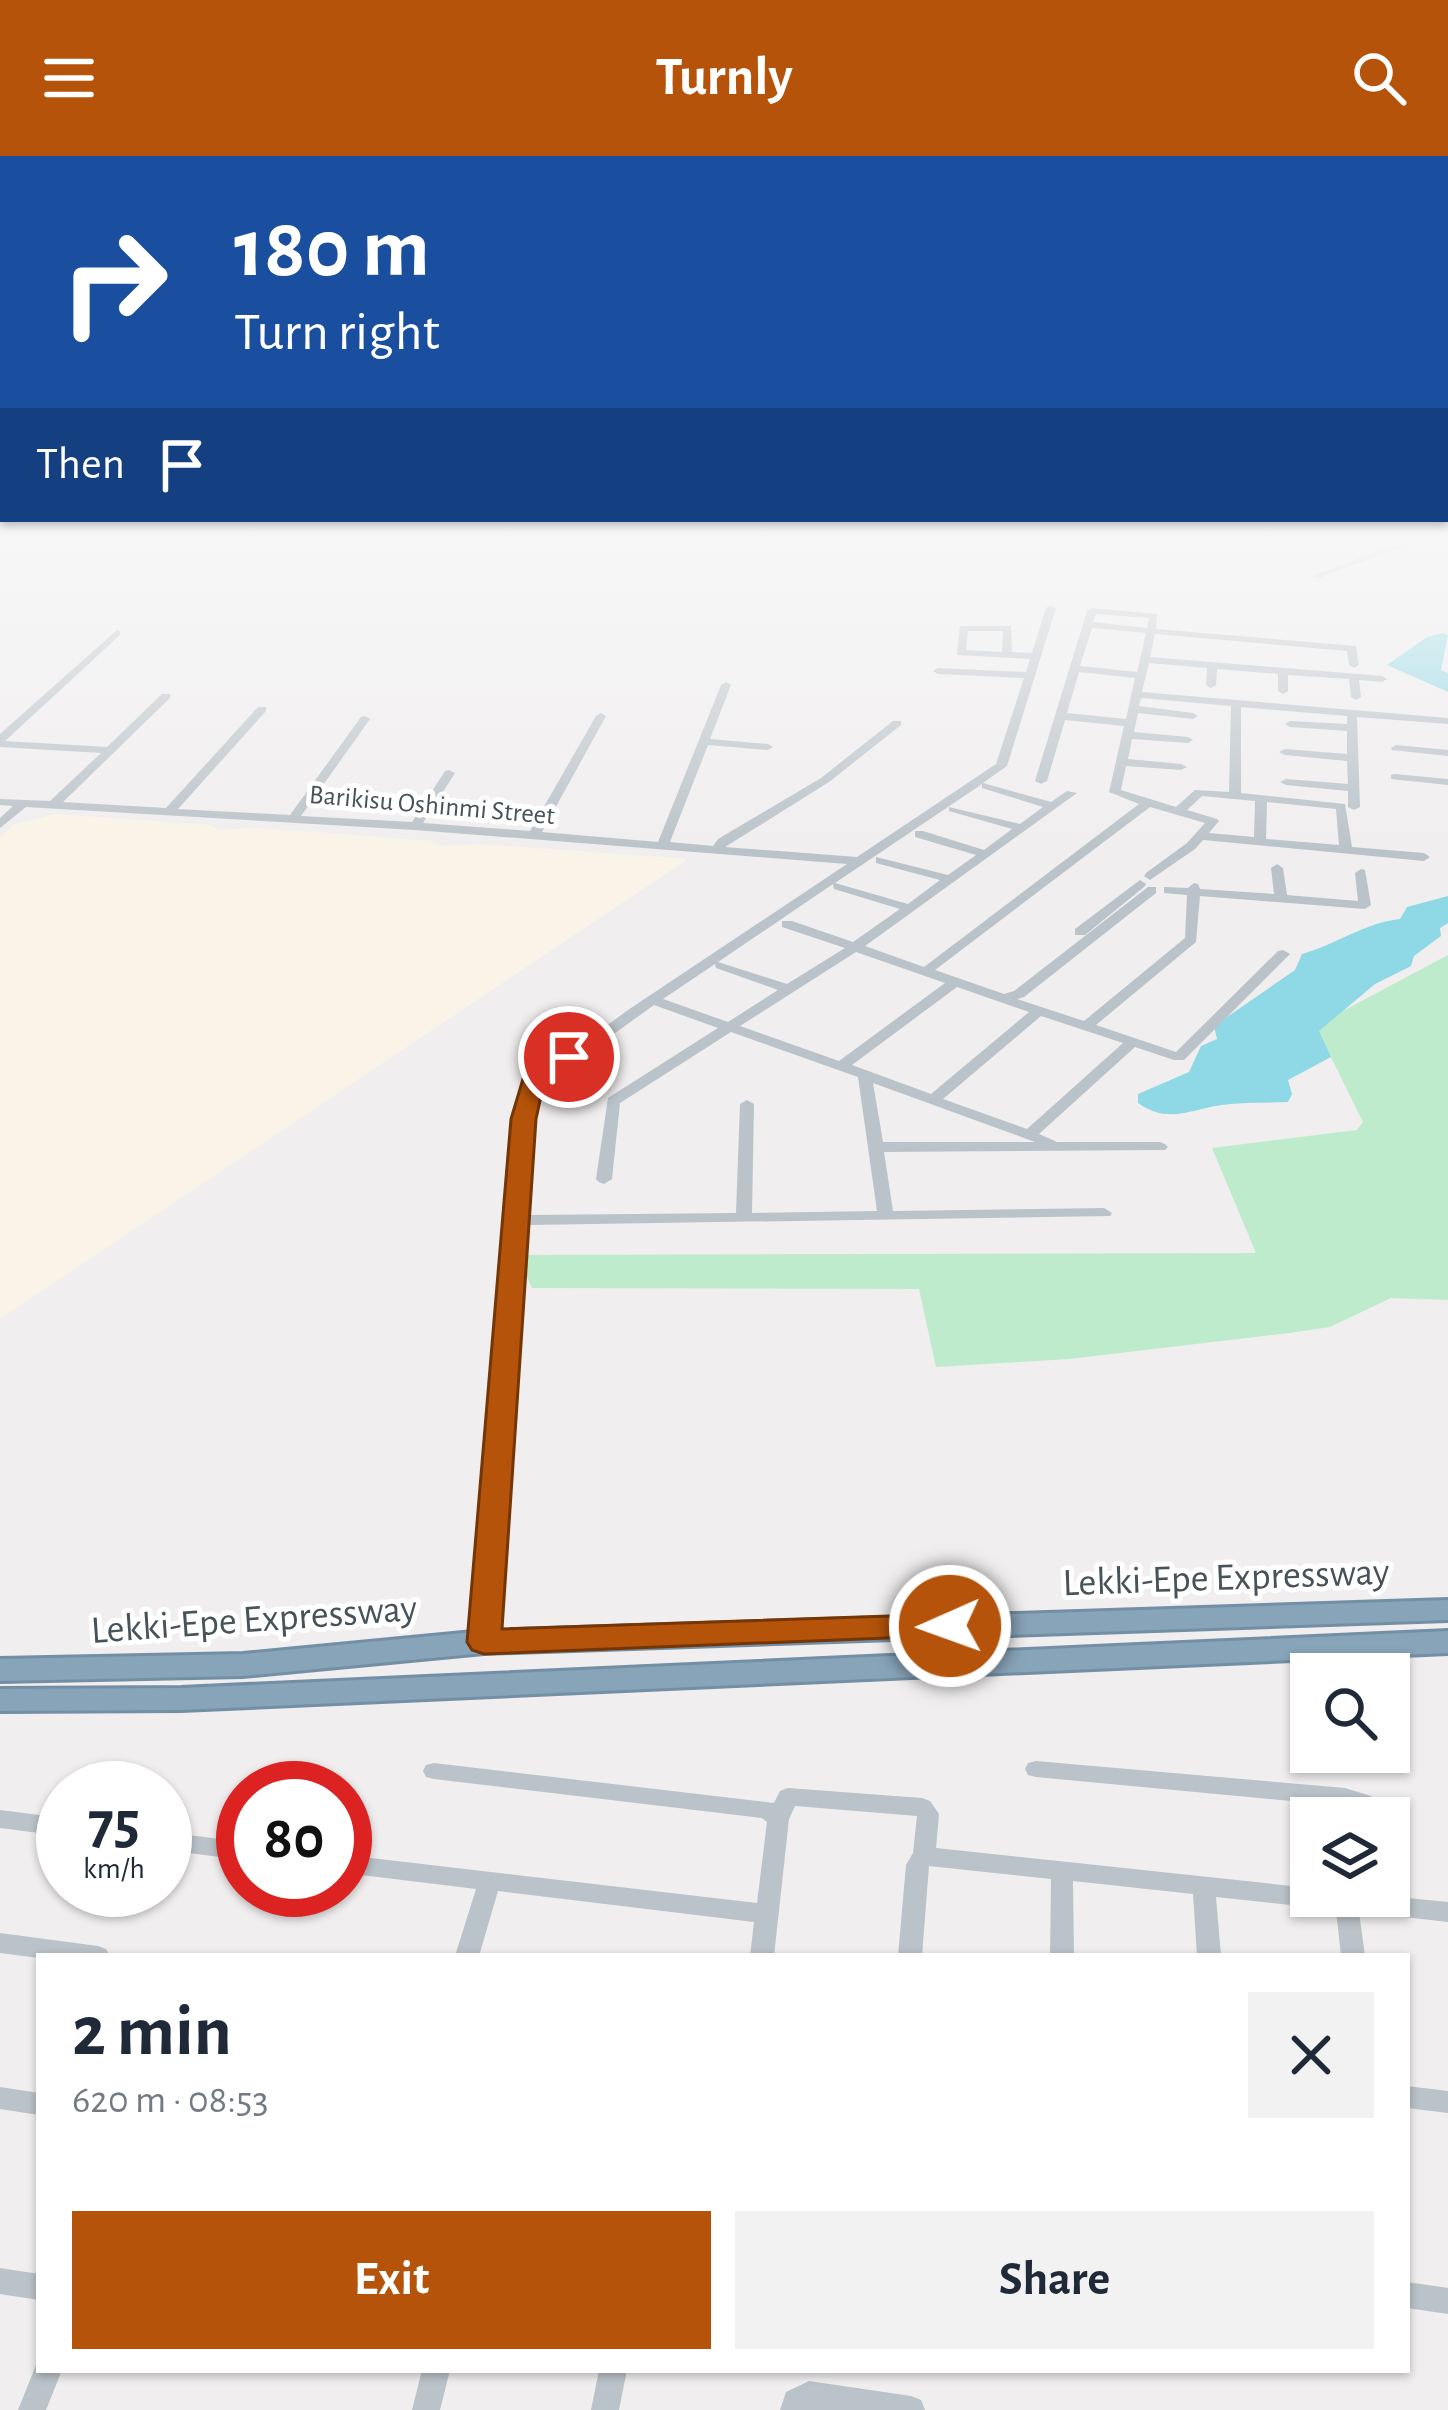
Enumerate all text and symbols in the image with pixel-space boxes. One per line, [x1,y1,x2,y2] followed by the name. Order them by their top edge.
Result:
[36,45,102,111] icon: menu
[1346,45,1412,111] icon: search
[655,51,793,105] text: Turnly
[36,204,192,360] icon: right
[234,208,430,292] text: 180 m
[234,306,440,360] text: Turn right
[149,432,215,498] icon: arrive
[36,442,125,487] text: Then
[308,781,556,829] street label: Barikisu Oshinmi Street
[518,1006,620,1108] pin
[536,1024,602,1090] icon: arrive
[1062,1553,1390,1603] street label: Lekki-Epe Expressway
[887,1563,1013,1689] position arrow
[90,1589,419,1651] street label: Lekki-Epe Expressway
[1290,1653,1410,1917] map controls
[1290,1653,1410,1773] button: search
[216,1761,372,1917] speed limit sign: 80
[88,1794,140,1854] text: 75
[1290,1797,1410,1917] button: layers
[83,1854,145,1884] text: km/h
[1248,1992,1374,2118] button: close
[72,1996,232,2068] text: 2 min
[72,2081,268,2120] text: 620 m · 08:53
[72,2211,711,2349] button: Exit
[735,2211,1374,2349] button: Share

